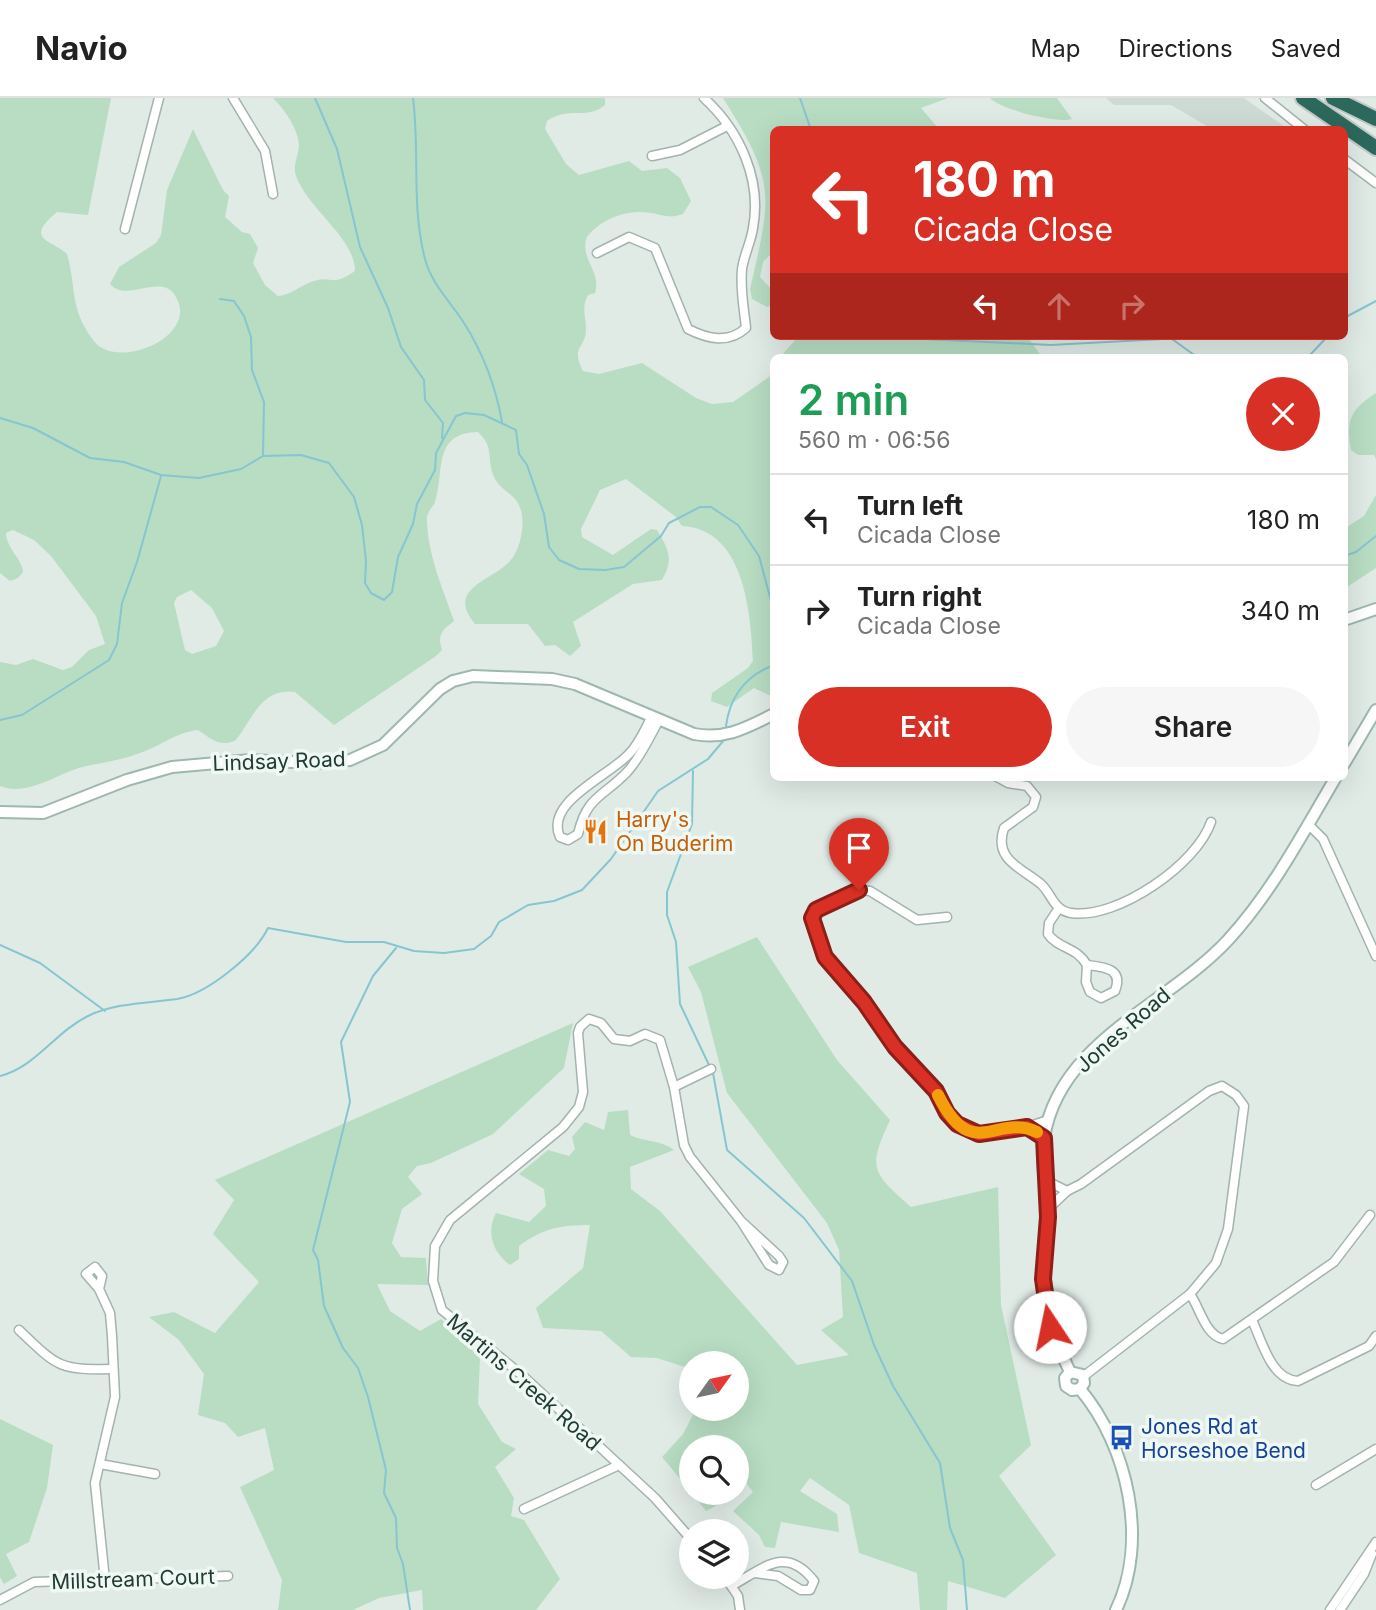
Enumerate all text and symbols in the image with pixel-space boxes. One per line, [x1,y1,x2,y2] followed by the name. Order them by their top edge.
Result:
[35,28,128,68] text: Navio
[1031,34,1080,63] text: Map
[1118,34,1233,63] text: Directions
[1271,34,1341,63] text: Saved
[913,150,1055,209] text: 180 m
[798,154,889,245] icon: left
[913,210,1113,249] text: Cicada Close
[967,287,1005,325] icon: left
[1040,287,1078,325] icon: ahead
[1113,287,1151,325] icon: right
[798,374,909,425] text: 2 min
[1246,377,1320,451] button: close
[798,426,951,454] text: 560 m · 06:56
[857,490,963,521] text: Turn left
[798,501,836,539] icon: left
[1247,504,1320,535] text: 180 m
[857,521,1001,549] text: Cicada Close
[857,581,982,612] text: Turn right
[798,592,836,630] icon: right
[1241,595,1320,626] text: 340 m
[857,612,1001,640] text: Cicada Close
[798,687,1052,767] button: Exit
[1066,687,1320,767] button: Share
[212,746,346,776] street label: Lindsay Road
[616,807,733,856] place label: Harry's On Buderim
[582,817,610,845] restaurant icon: Harry's On Buderim
[829,818,889,890] pin
[840,829,878,867] icon: arrive
[1071,982,1175,1078] street label: Jones Road
[1013,1290,1087,1364] position arrow
[442,1308,606,1456] street label: Martins Creek Road
[679,1351,749,1421] north arrow
[679,1351,749,1589] map controls
[1141,1414,1306,1463] place label: Jones Rd at Horseshoe Bend
[1107,1424,1135,1452] bus stop icon: Jones Rd at Horseshoe Bend
[679,1435,749,1505] button: search
[679,1519,749,1589] button: layers
[51,1564,215,1594] street label: Millstream Court

